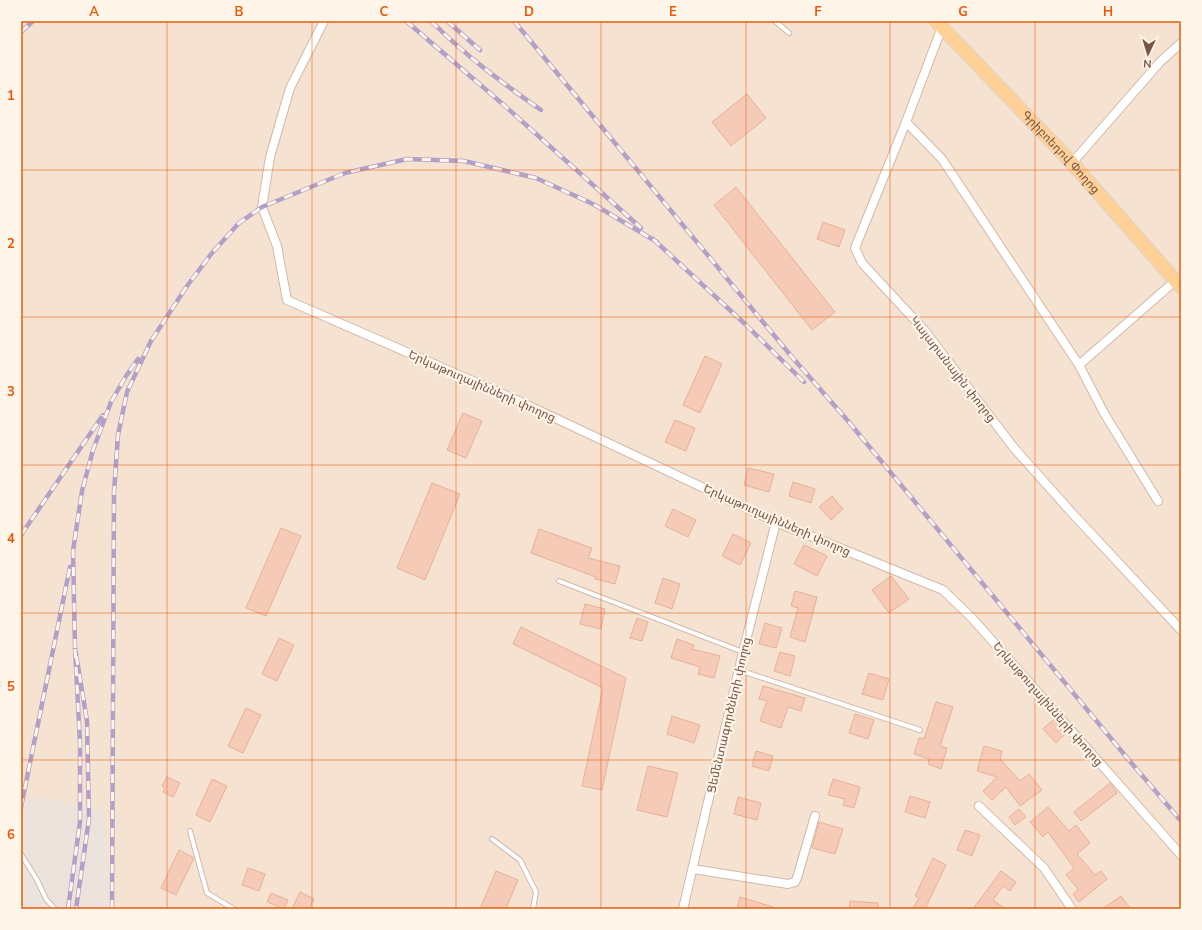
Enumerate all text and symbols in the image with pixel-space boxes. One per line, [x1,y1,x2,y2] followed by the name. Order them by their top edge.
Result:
[89,3,99,21] text: A
[235,3,244,21] text: B
[380,3,389,21] text: C
[524,3,534,21] text: D
[669,3,677,21] text: E
[814,3,822,21] text: F
[958,3,968,21] text: G
[1103,3,1113,21] text: H
[1128,34,1168,74] north arrow
[1143,56,1152,71] text: N
[7,87,15,105] text: 1
[1018,107,1103,197] street label: Գրիբոեդով Փողոց
[7,235,15,253] text: 2
[907,313,999,425] street label: Կայարանային փողոց
[406,346,558,426] street label: Երկաթուղայինների փողոց
[7,383,15,401] text: 3
[701,480,853,560] street label: Երկաթուղայինների փողոց
[7,530,15,548] text: 4
[703,635,755,795] street label: Ցեմենտագործների փողոց
[990,638,1106,770] street label: Երկաթուղայինների փողոց
[7,678,15,696] text: 5
[7,826,15,844] text: 6

